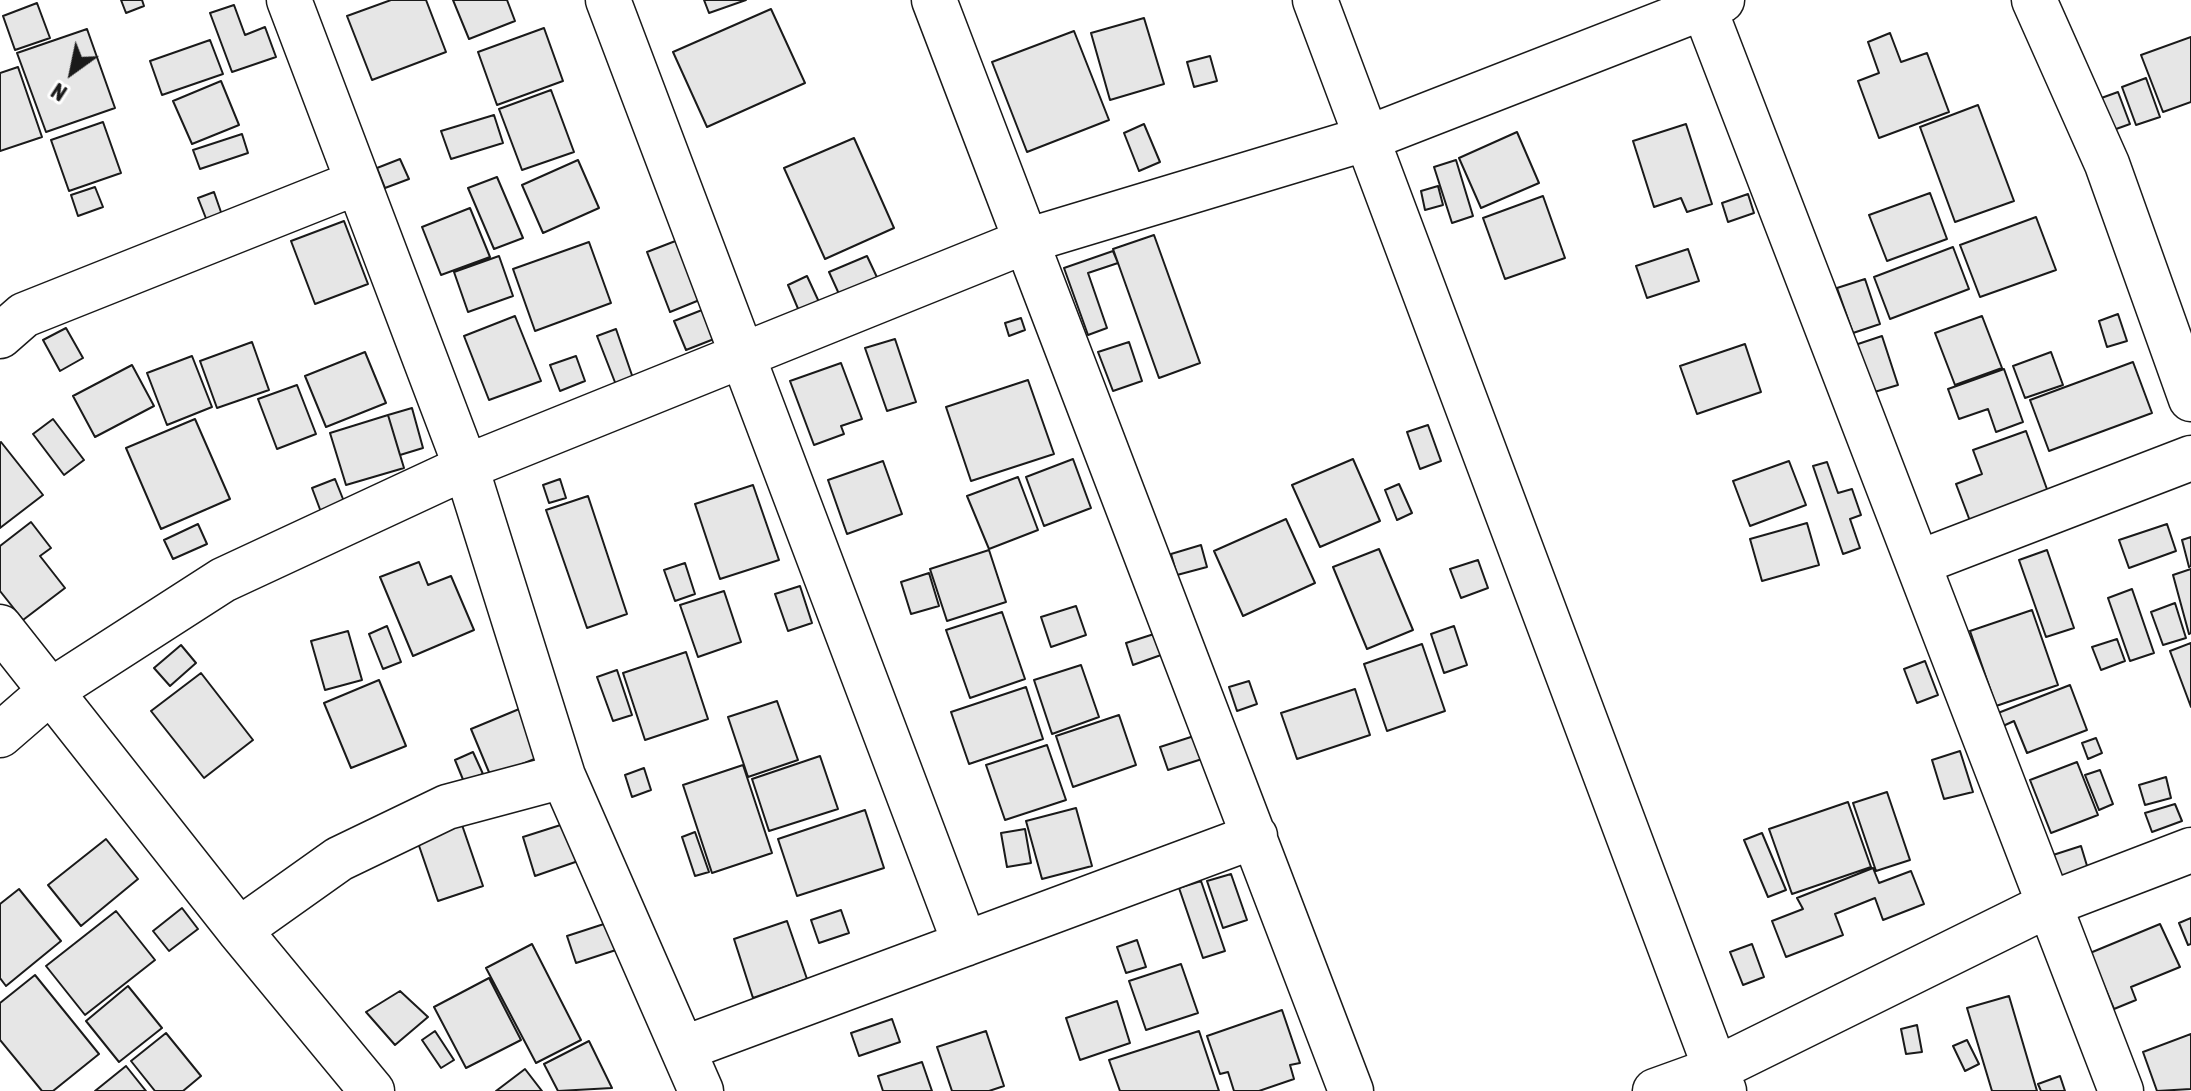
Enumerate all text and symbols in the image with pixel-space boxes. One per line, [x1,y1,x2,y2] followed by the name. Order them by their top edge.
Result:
[32,32,112,112] north arrow
[46,78,71,107] text: N

